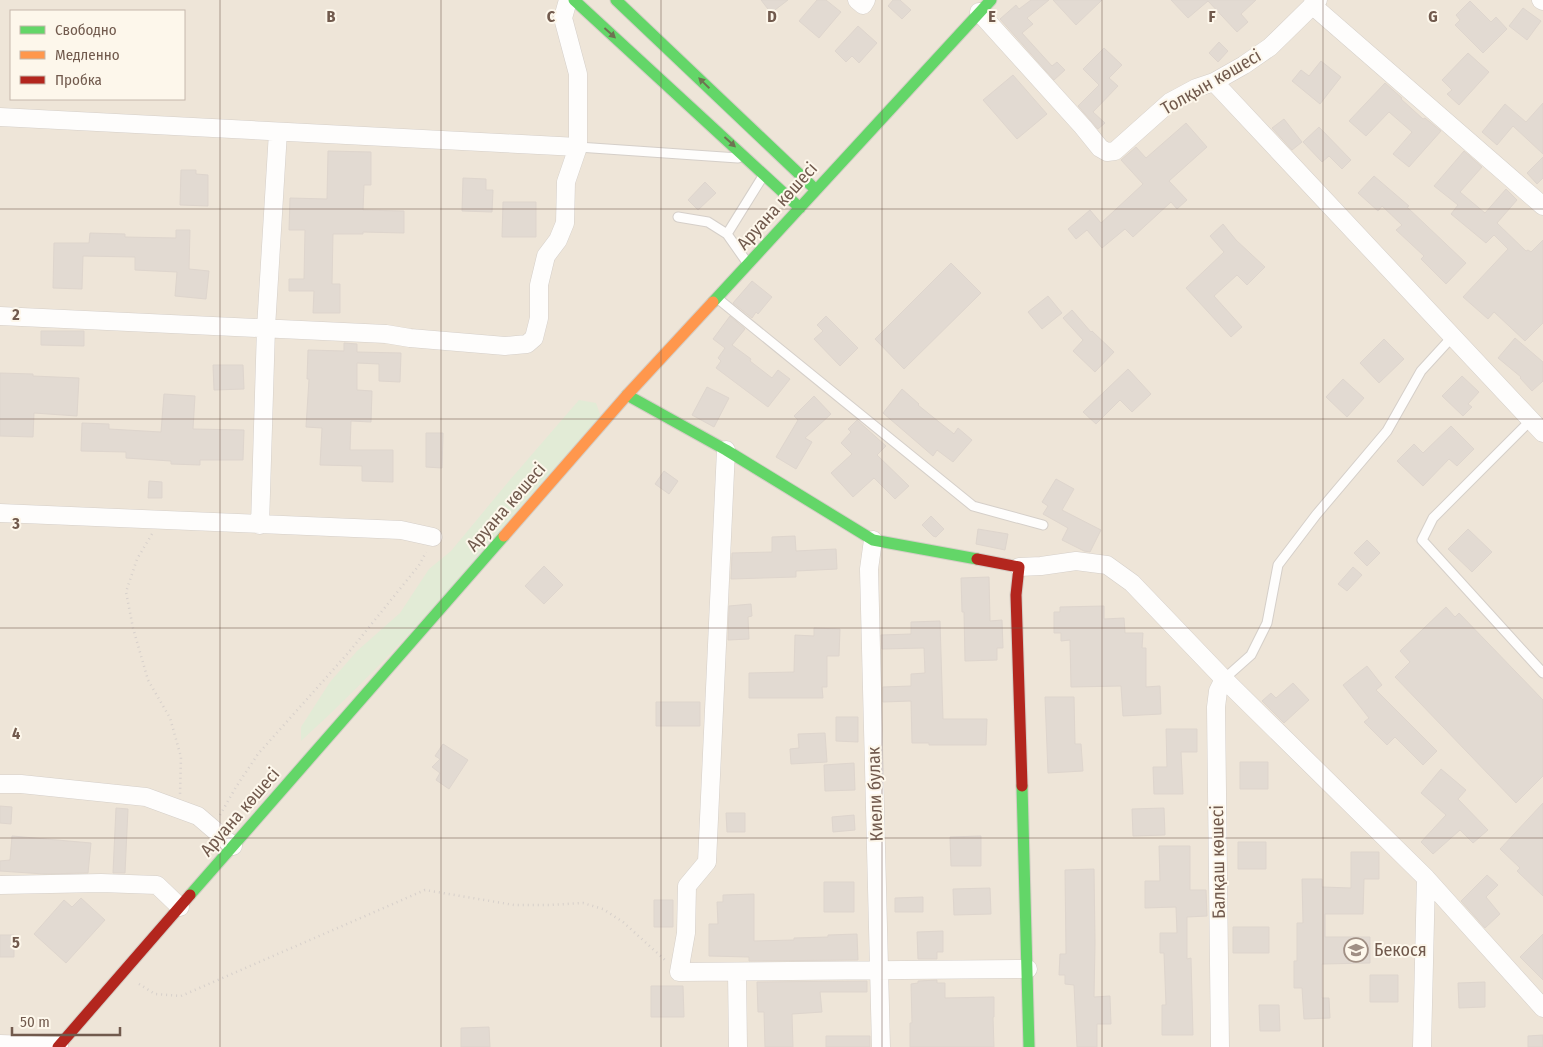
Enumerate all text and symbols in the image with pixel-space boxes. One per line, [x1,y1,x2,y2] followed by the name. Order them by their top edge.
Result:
[327,7,336,26] text: B
[547,7,556,26] text: C
[767,7,777,26] text: D
[988,7,996,26] text: E
[1208,7,1216,26] text: F
[1428,7,1438,26] text: G
[10,10,185,100] legend
[55,21,117,39] text: Свободно
[603,27,615,39] one-way arrow
[1157,44,1265,120] street label: Толқын көшесі
[55,46,120,64] text: Медленно
[55,71,102,89] text: Пробка
[698,77,710,89] one-way arrow
[723,136,735,148] one-way arrow
[732,158,822,254] street label: Аруана көшесі
[11,305,20,324] text: 2
[462,458,550,556] street label: Аруана көшесі
[11,514,20,533] text: 3
[12,724,20,743] text: 4
[862,746,888,842] street label: Киели булак
[196,763,284,861] street label: Аруана көшесі
[1206,805,1230,919] street label: Балқаш көшесі
[12,933,20,952] text: 5
[1343,937,1369,963] school or university icon: Бекося
[1374,939,1427,961] place label: Бекося
[12,1004,120,1036] scale bar
[20,1013,50,1031] text: 50 m

